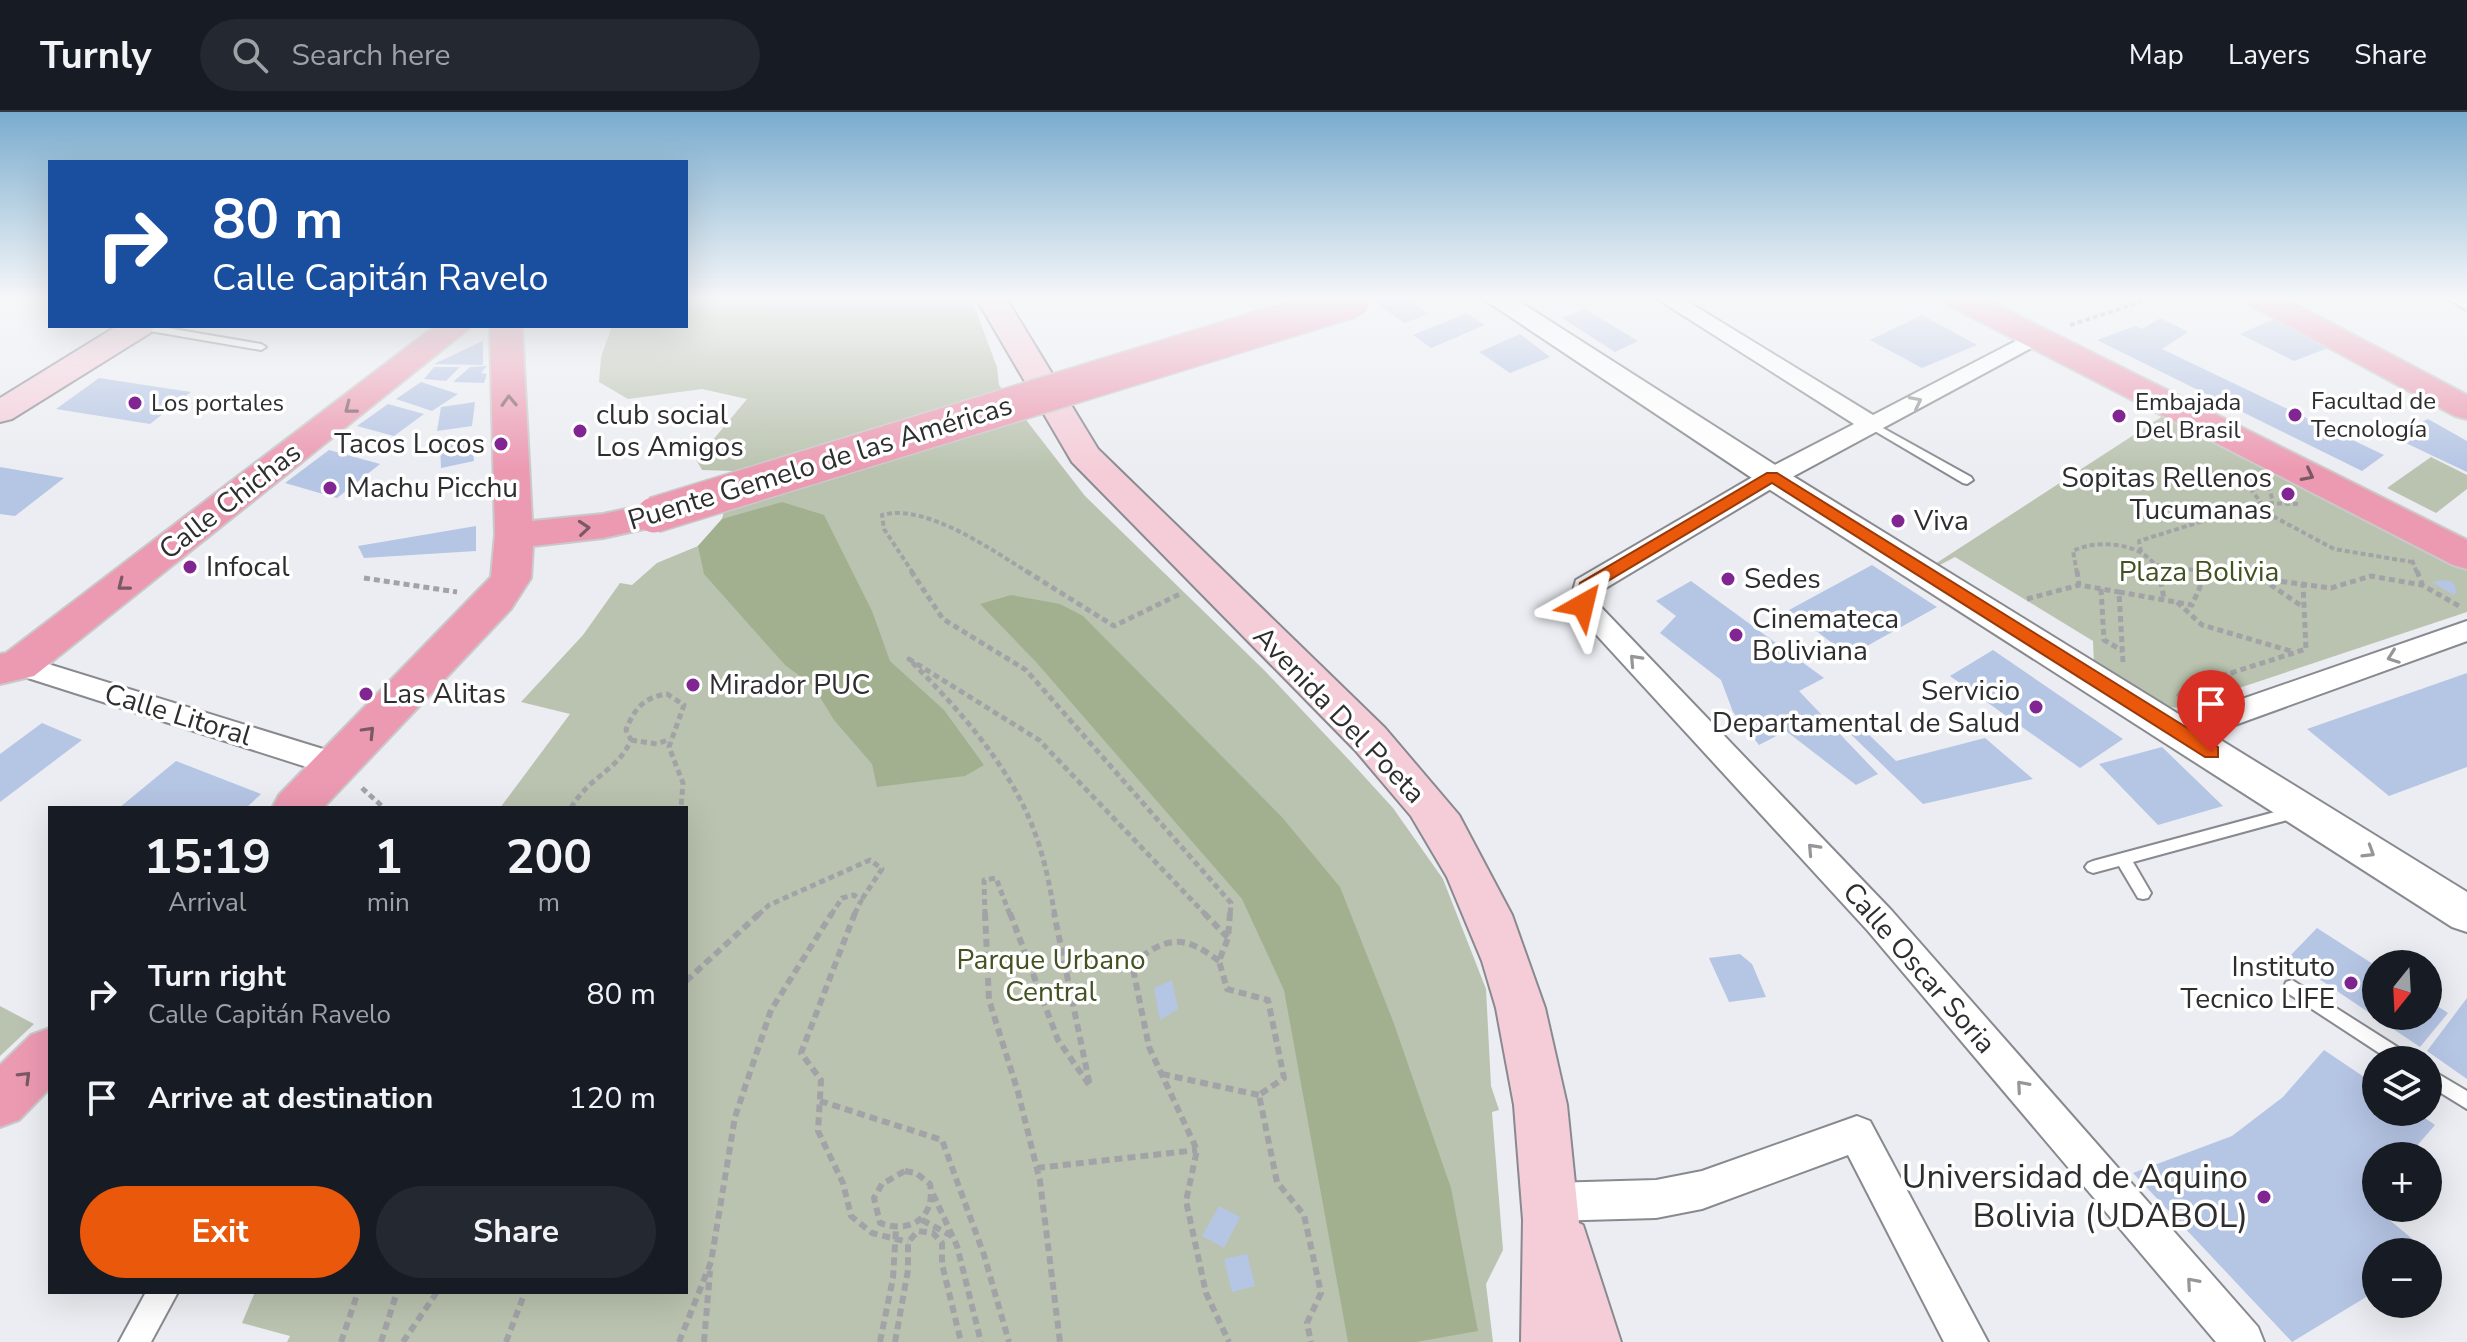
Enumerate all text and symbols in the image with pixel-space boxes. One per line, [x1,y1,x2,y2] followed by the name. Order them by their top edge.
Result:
[200,19,760,91] search box
[40,30,152,81] text: Turnly
[228,33,272,77] icon: search
[292,35,451,76] text: Search here
[2129,36,2184,74] text: Map
[2228,36,2310,74] text: Layers
[2354,36,2427,74] text: Share
[212,181,343,258] text: 80 m
[80,192,184,296] icon: right
[212,254,549,303] text: Calle Capitán Ravelo
[2311,385,2436,445] place label: Facultad de Tecnología
[623,386,1017,540] street label: Puente Gemelo de las Américas
[2135,386,2241,446] place label: Embajada Del Brasil
[151,387,284,419] place label: Los portales
[126,394,144,412] marker: Los portales
[500,394,517,407] one-way arrow
[596,396,744,466] place label: club social Los Amigos
[1907,397,1922,412] one-way arrow
[344,399,359,413] one-way arrow
[2286,406,2304,424] marker: Facultad de Tecnología
[2110,407,2128,425] marker: Embajada Del Brasil
[571,422,589,440] marker: club social Los Amigos
[334,425,485,463] place label: Tacos Locos
[151,434,309,568] street label: Calle Chichas
[492,435,510,453] marker: Tacos Locos
[2062,459,2272,529] place label: Sopitas Rellenos Tucumanas
[2299,466,2314,481] one-way arrow
[346,469,518,507] place label: Machu Picchu
[321,479,339,497] marker: Machu Picchu
[2279,485,2297,503] marker: Sopitas Rellenos Tucumanas
[1913,502,1969,540] place label: Viva
[1889,512,1907,530] marker: Viva
[578,520,591,537] one-way arrow
[206,548,290,586] place label: Infocal
[2119,553,2279,591] park label: Plaza Bolivia
[181,558,199,576] marker: Infocal
[1744,560,1821,598] place label: Sedes
[1541,563,1625,647] position arrow
[1719,570,1737,588] marker: Sedes
[117,575,131,589] one-way arrow
[1752,600,1899,670] place label: Cinemateca Boliviana
[1244,618,1434,812] street label: Avenida Del Poeta
[1727,626,1745,644] marker: Cinemateca Boliviana
[2387,648,2401,664] one-way arrow
[1630,654,1644,669] one-way arrow
[709,666,870,704] place label: Mirador PUC
[2177,670,2245,752] pin
[1712,672,2020,742] place label: Servicio Departamental de Salud
[100,675,257,756] street label: Calle Litoral
[382,675,506,713] place label: Las Alitas
[684,676,702,694] marker: Mirador PUC
[2189,682,2233,726] icon: arrive
[357,685,375,703] marker: Las Alitas
[2027,698,2045,716] marker: Servicio Departamental de Salud
[360,727,375,741] one-way arrow
[144,824,271,890] text: 15:19
[374,824,403,890] text: 1
[506,824,592,890] text: 200
[2361,843,2375,858] one-way arrow
[1808,844,1823,858] one-way arrow
[1834,874,2004,1062] street label: Calle Oscar Soria
[168,885,247,920] text: Arrival
[367,885,410,920] text: min
[538,885,560,920] text: m
[957,941,1145,1011] park label: Parque Urbano Central
[2181,948,2335,1018] place label: Instituto Tecnico LIFE
[2362,950,2442,1030] north arrow
[2362,950,2442,1318] map controls
[148,956,286,997] text: Turn right
[80,972,124,1016] icon: right
[587,974,656,1015] text: 80 m
[2342,974,2360,992] marker: Instituto Tecnico LIFE
[148,997,391,1032] text: Calle Capitán Ravelo
[2362,1046,2442,1126] button: layers
[16,1072,30,1086] one-way arrow
[80,1076,124,1120] icon: arrive
[148,1078,433,1119] text: Arrive at destination
[569,1078,656,1119] text: 120 m
[2017,1081,2032,1095] one-way arrow
[2362,1142,2442,1222] button: +
[1902,1154,2248,1239] place label: Universidad de Aquino Bolivia (UDABOL)
[80,1186,360,1278] button: Exit
[376,1186,656,1278] button: Share
[2255,1188,2273,1206] marker: Universidad de Aquino Bolivia (UDABOL)
[2362,1238,2442,1318] button: −
[2187,1278,2202,1292] one-way arrow

